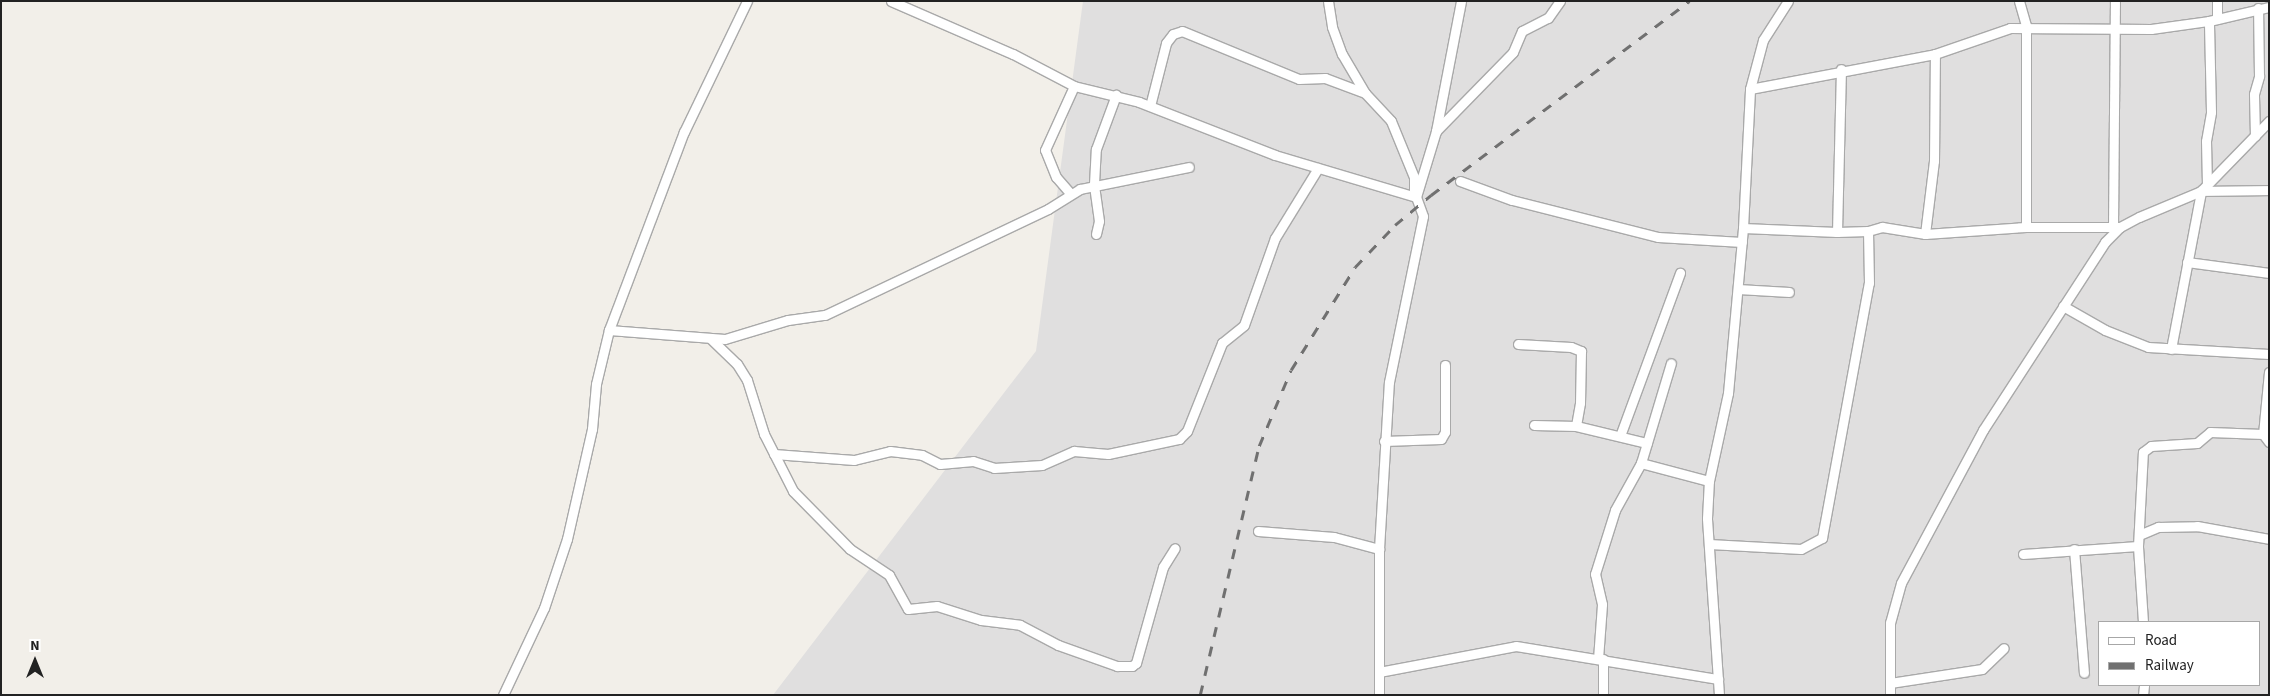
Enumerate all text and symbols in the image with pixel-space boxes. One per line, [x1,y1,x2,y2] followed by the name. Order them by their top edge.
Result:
[2098,621,2260,686] legend
[2145,630,2177,651] text: Road
[10,636,60,686] north arrow
[30,636,40,656] text: N
[2145,655,2194,676] text: Railway

